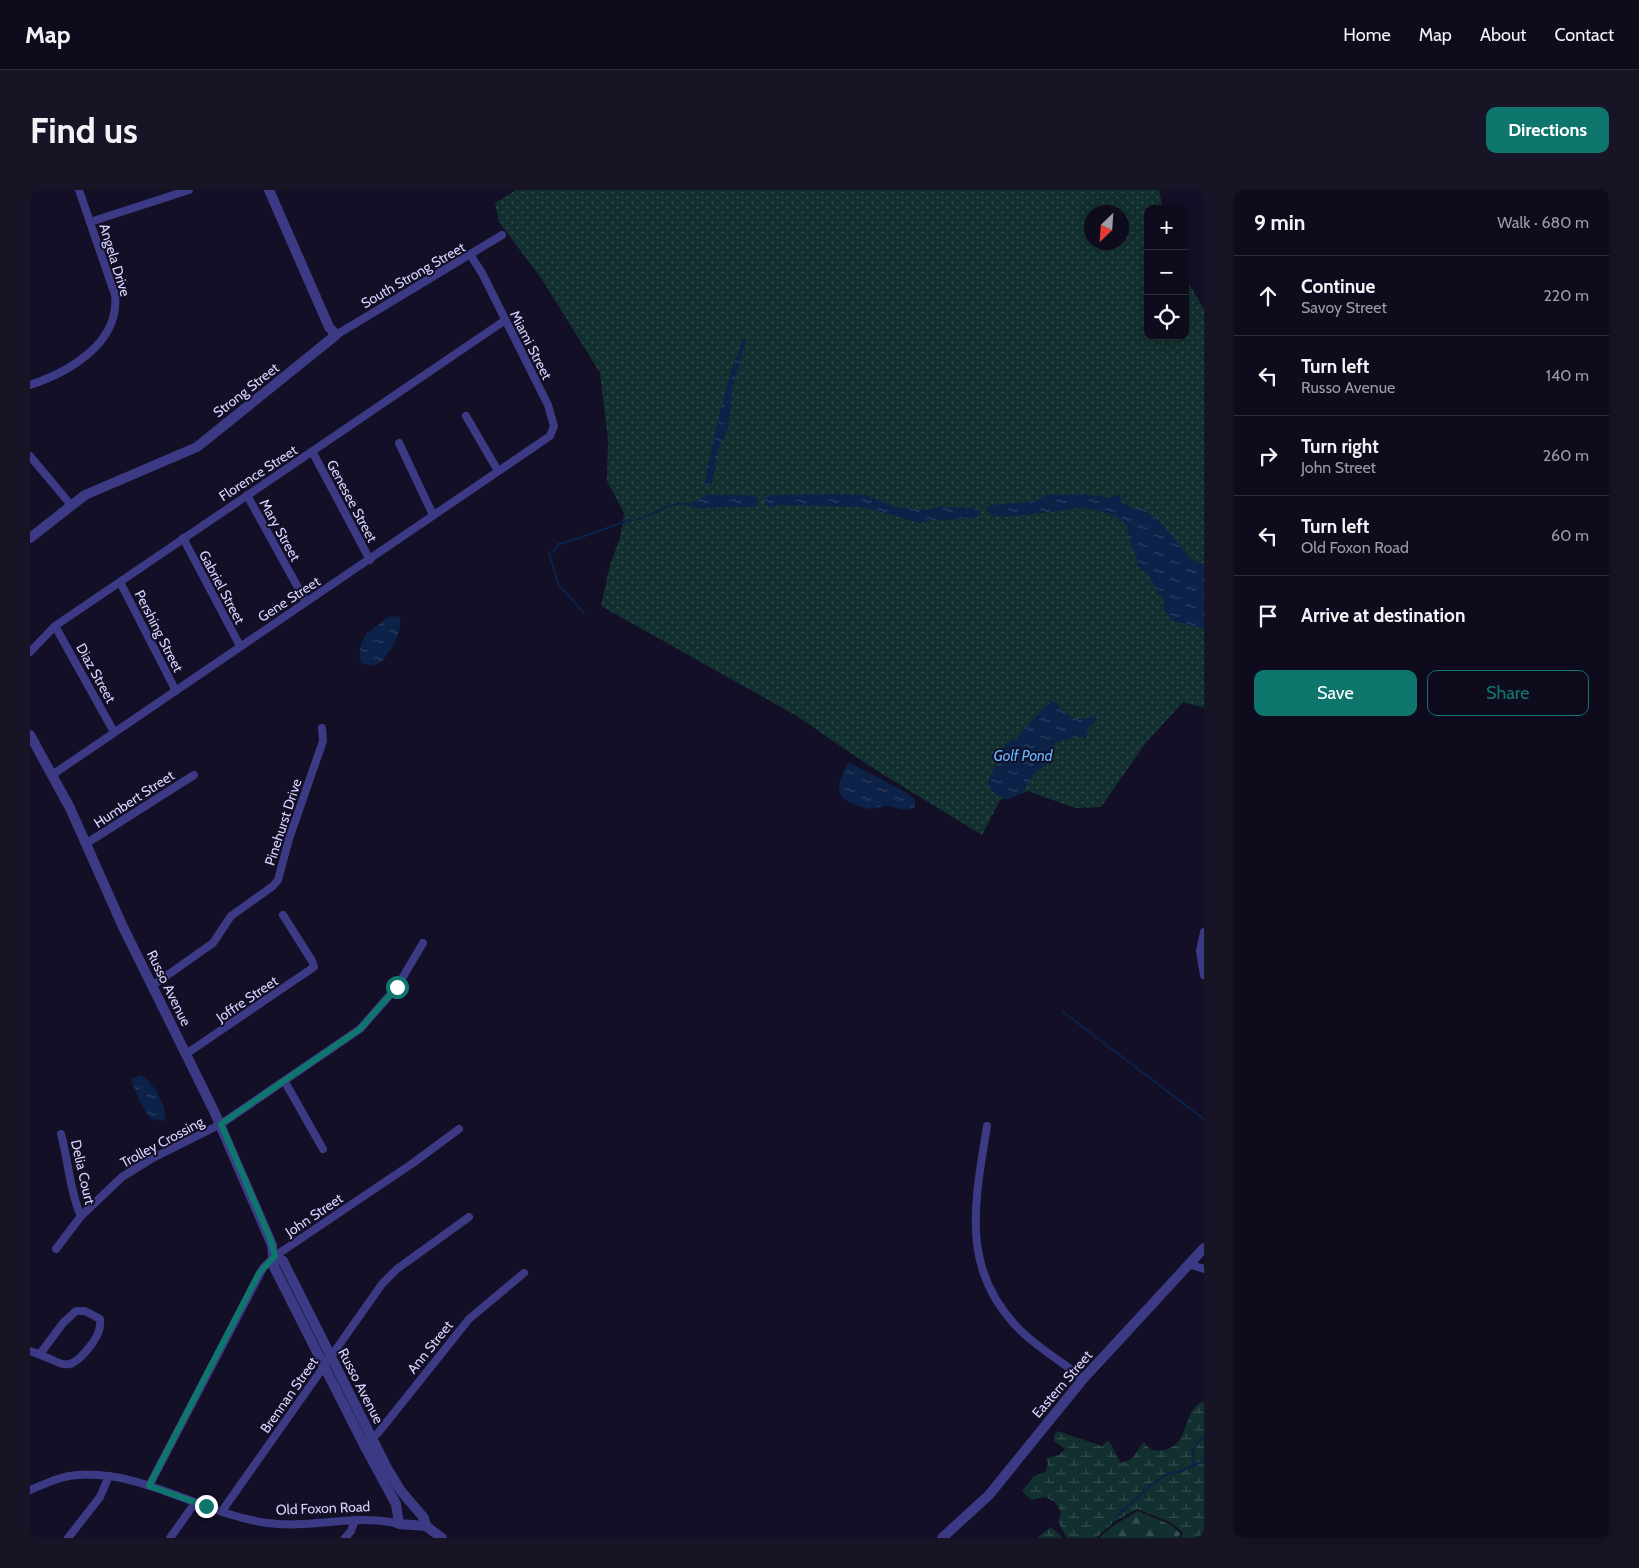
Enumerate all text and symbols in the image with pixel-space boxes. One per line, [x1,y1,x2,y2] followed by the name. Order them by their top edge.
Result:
[25,20,71,49] text: Map
[1343,24,1391,46] text: Home
[1419,24,1452,46] text: Map
[1480,24,1526,46] text: About
[1554,24,1614,46] text: Contact
[1486,107,1609,153] button: Directions
[30,109,138,152] text: Find us
[1084,205,1129,250] north arrow
[1144,205,1189,340] map controls
[1144,205,1189,250] button: +
[1254,210,1305,235] text: 9 min
[1497,213,1589,232] text: Walk · 680 m
[95,221,135,299] street label: Angela Drive
[358,238,468,312] street label: South Strong Street
[1144,250,1189,295] button: −
[1301,275,1375,298] text: Continue
[1254,282,1282,310] icon: ahead
[1543,286,1589,305] text: 220 m
[1144,295,1189,340] button: locate
[1301,298,1387,317] text: Savoy Street
[506,307,556,383] street label: Miami Street
[1301,355,1369,378] text: Turn left
[210,359,283,421] street label: Strong Street
[1254,362,1282,390] icon: left
[1546,366,1589,385] text: 140 m
[1301,378,1395,397] text: Russo Avenue
[1301,435,1379,458] text: Turn right
[215,441,301,505] street label: Florence Street
[1254,442,1282,470] icon: right
[1543,446,1589,465] text: 260 m
[323,457,381,546] street label: Genesee Street
[1301,458,1376,477] text: John Street
[255,496,305,565] street label: Mary Street
[1301,515,1369,538] text: Turn left
[1254,522,1282,550] icon: left
[1551,526,1589,545] text: 60 m
[1301,538,1409,557] text: Old Foxon Road
[195,547,249,627] street label: Gabriel Street
[254,572,324,626] street label: Gene Street
[131,587,188,675] street label: Pershing Street
[1254,602,1282,630] icon: arrive
[1301,604,1465,627] text: Arrive at destination
[72,640,120,706] street label: Diaz Street
[1254,670,1417,716] button: Save
[1427,670,1589,716] button: Share
[993,747,1054,765] water label: Golf Pond
[90,766,178,832] street label: Humbert Street
[260,776,306,868] street label: Pinehurst Drive
[143,947,195,1029] street label: Russo Avenue
[212,972,282,1027] street label: Joffre Street
[386,976,409,999] route start
[117,1112,208,1172] street label: Trolley Crossing
[67,1138,99,1206] street label: Delia Court
[281,1189,346,1241] street label: John Street
[403,1316,457,1377] street label: Ann Street
[334,1345,388,1427] street label: Russo Avenue
[1028,1346,1096,1421] street label: Eastern Street
[256,1353,322,1437] street label: Brennan Street
[195,1495,218,1518] route end
[276,1497,370,1519] street label: Old Foxon Road

